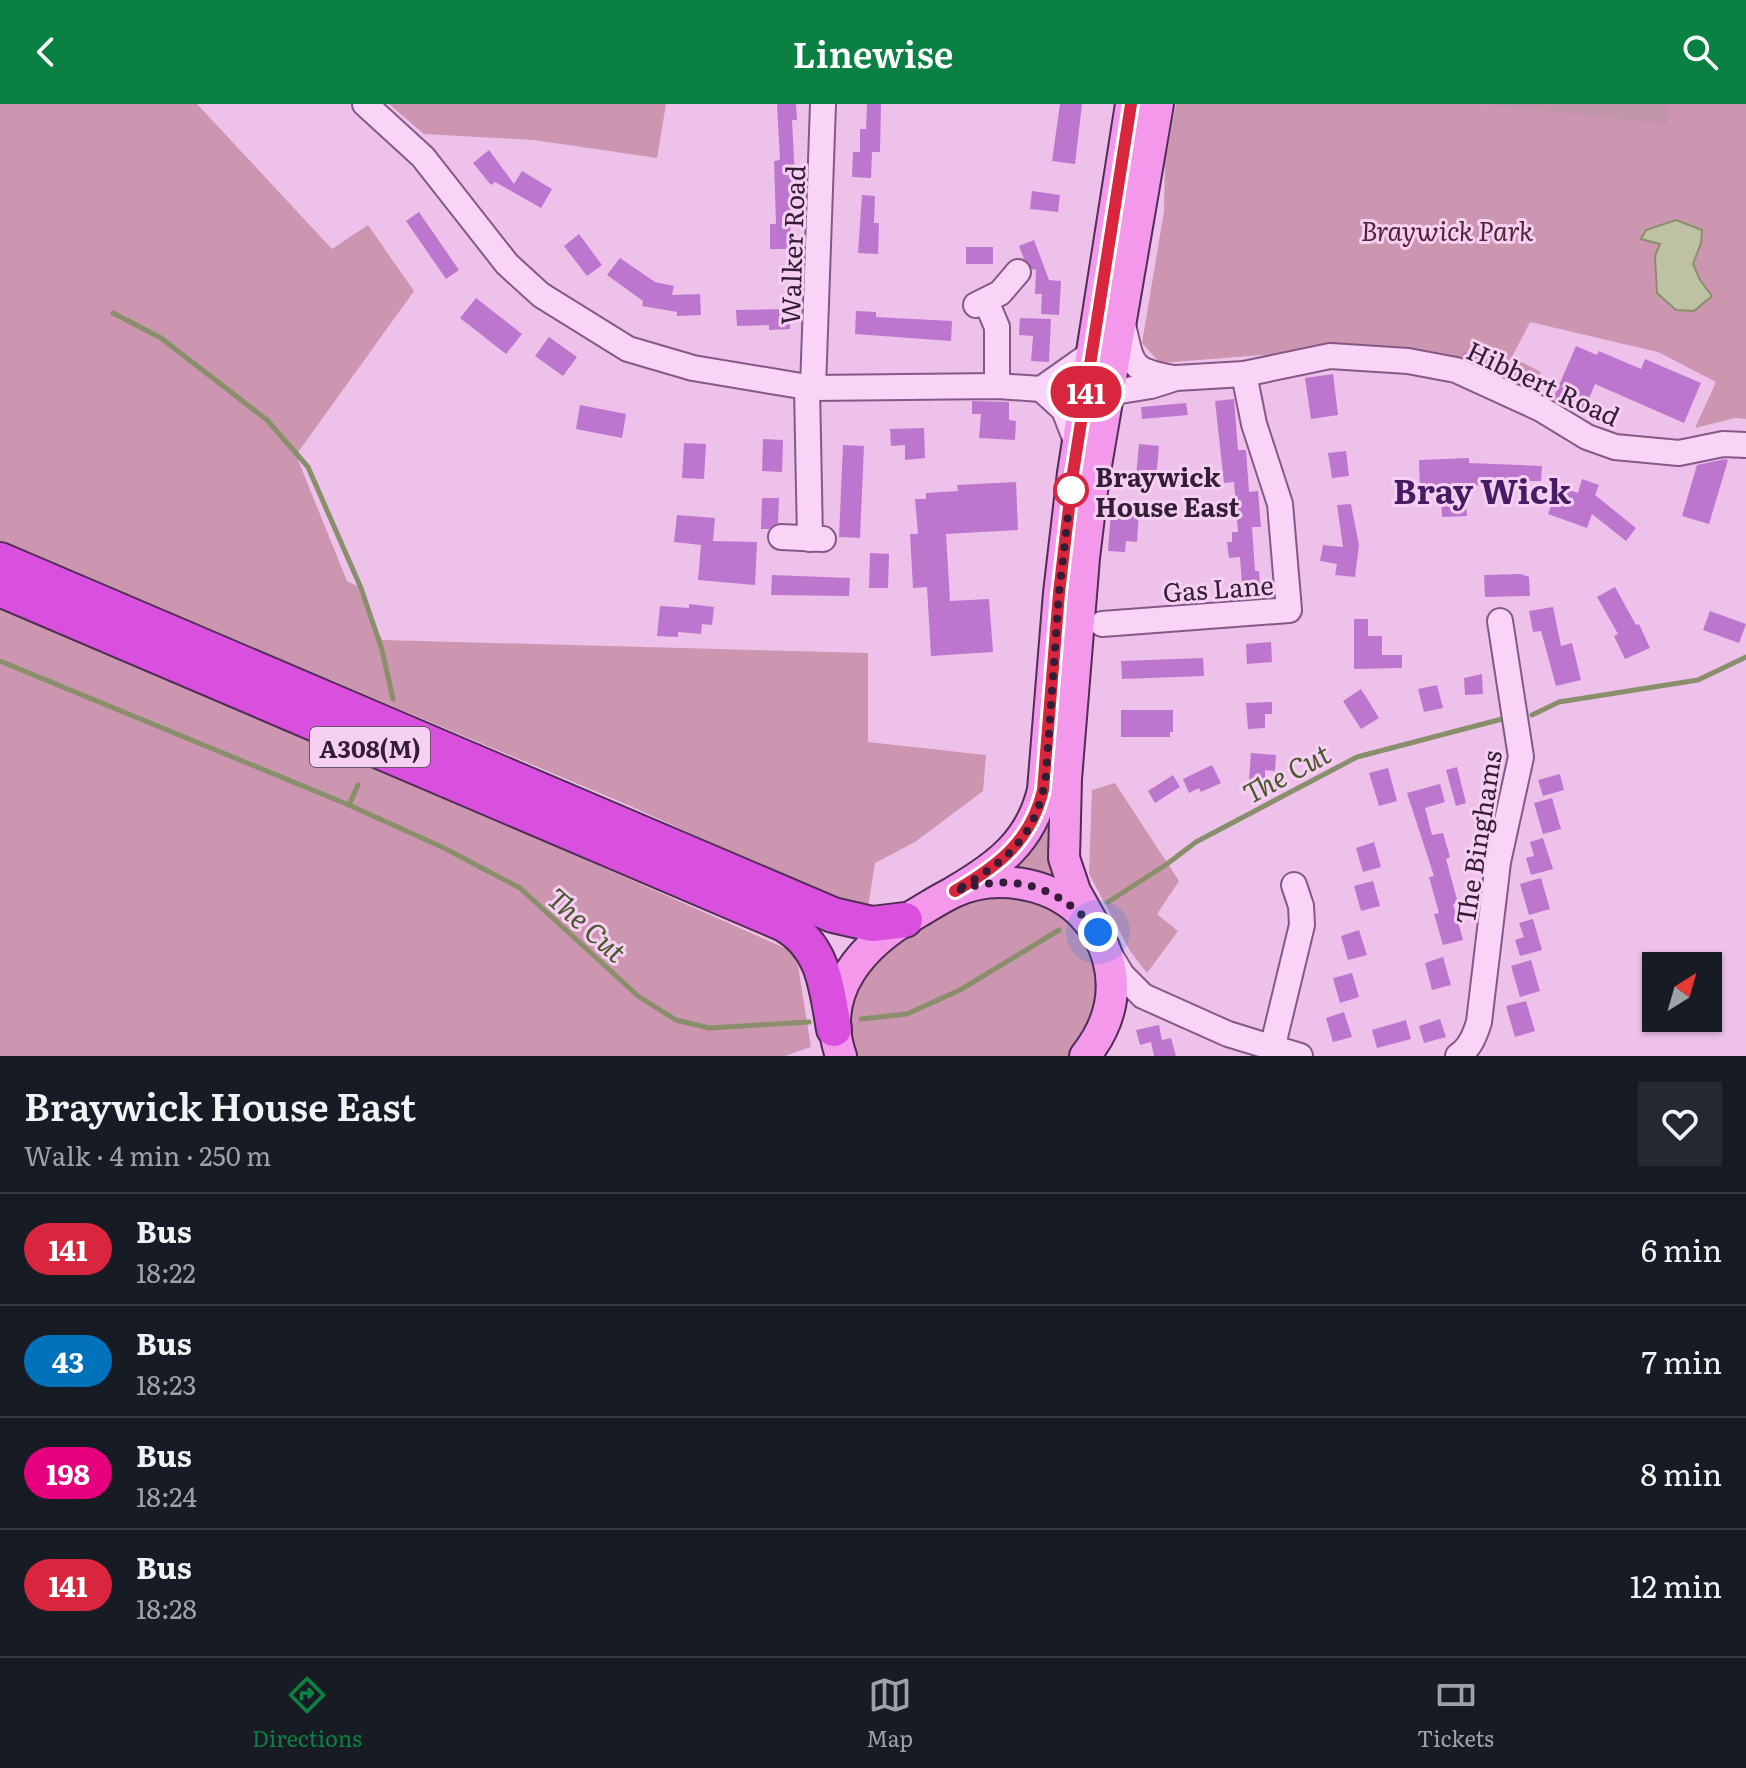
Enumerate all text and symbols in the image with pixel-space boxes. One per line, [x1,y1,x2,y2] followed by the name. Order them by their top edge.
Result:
[793,26,953,79] text: Linewise
[24,30,68,74] icon: back
[1678,30,1722,74] icon: search
[769,164,813,326] street label: Walker Road
[1361,210,1534,249] park label: Braywick Park
[1461,329,1627,435] street label: Hibbert Road
[1040,366,1132,418] line badge: 141
[1066,371,1106,413] text: 141
[1095,456,1240,525] place label: Braywick House East
[1393,464,1571,514] district label: Bray Wick
[1054,473,1088,507] marker: Braywick House East
[1161,564,1275,610] street label: Gas Lane
[310,727,430,767] road number: A308(M)
[1235,731,1337,813] water label: The Cut
[1444,747,1510,927] street label: The Binghams
[539,877,637,971] water label: The Cut
[1078,912,1118,952] your location
[1642,952,1722,1032] north arrow
[1642,952,1722,1032] map controls
[24,1076,416,1133] text: Braywick House East
[1638,1082,1722,1166] button: heart
[24,1135,271,1174] text: Walk · 4 min · 250 m
[136,1208,192,1252] text: Bus
[1641,1227,1722,1271] text: 6 min
[48,1228,88,1270] text: 141
[136,1252,196,1291] text: 18:22
[136,1320,192,1364] text: Bus
[1642,1339,1722,1383] text: 7 min
[52,1340,84,1382] text: 43
[136,1364,197,1403] text: 18:23
[136,1432,192,1476] text: Bus
[1641,1451,1722,1495] text: 8 min
[46,1452,90,1494] text: 198
[136,1476,197,1515] text: 18:24
[136,1544,192,1588] text: Bus
[1630,1563,1722,1607] text: 12 min
[48,1564,88,1606] text: 141
[136,1588,197,1627] text: 18:28
[252,1673,362,1754] tab: Directions
[866,1673,913,1754] tab: Map
[1417,1673,1494,1754] tab: Tickets

